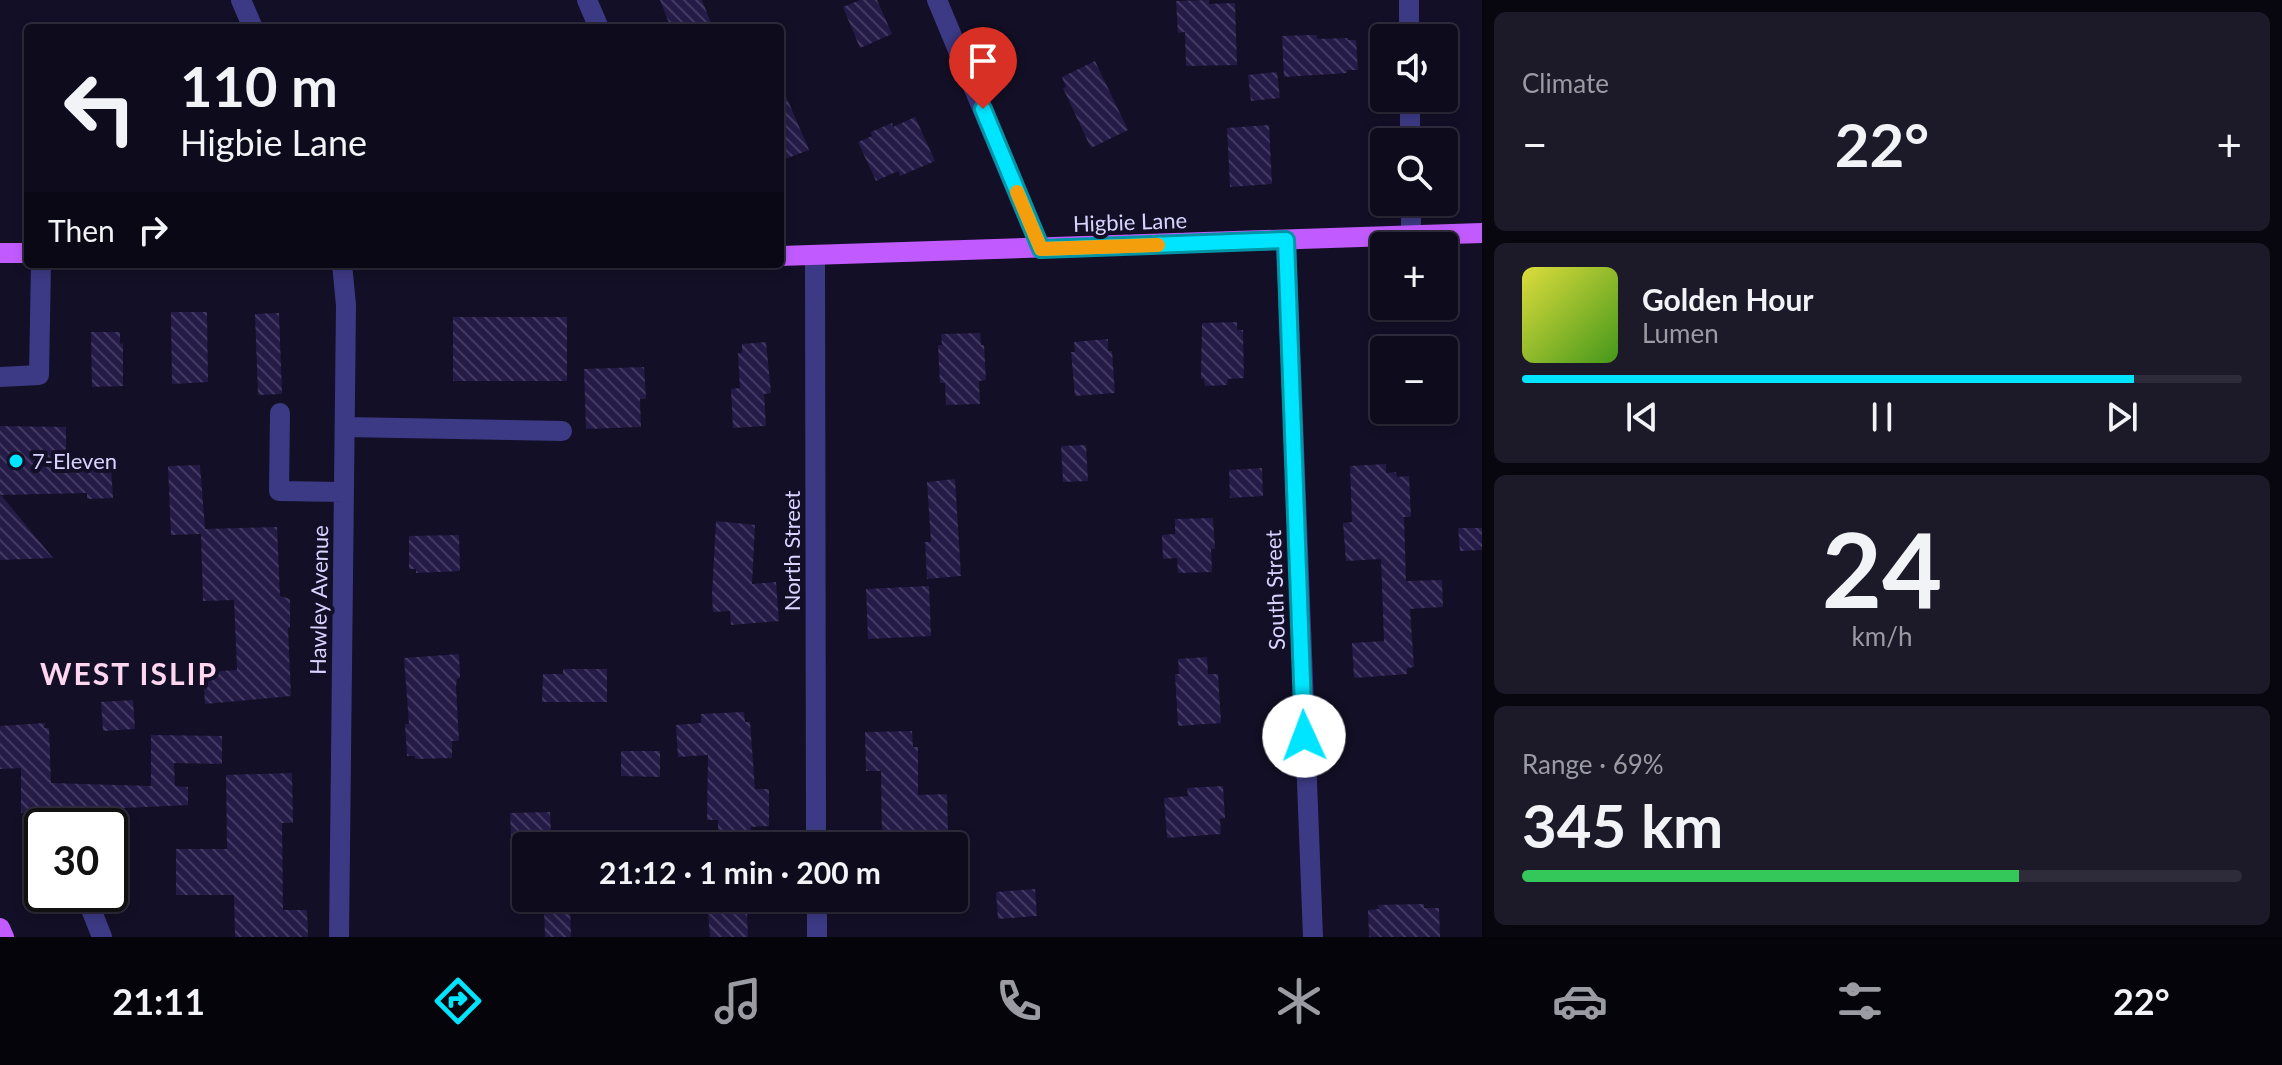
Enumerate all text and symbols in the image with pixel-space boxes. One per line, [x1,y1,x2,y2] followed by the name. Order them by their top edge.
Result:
[1370,24,1458,424] map controls
[1370,24,1458,112] button: sound
[949,27,1017,109] pin
[961,39,1005,83] icon: arrive
[180,52,338,119] text: 110 m
[48,56,152,160] icon: left
[1522,67,1609,99] text: Climate
[1835,108,1929,180] text: 22°
[1522,118,1548,170] text: −
[2216,118,2242,170] text: +
[180,120,367,164] text: Higbie Lane
[1370,128,1458,216] button: search
[1072,206,1188,237] street label: Higbie Lane
[131,208,175,252] icon: right
[48,212,115,248] text: Then
[1370,232,1458,320] button: +
[1642,281,1814,317] text: Golden Hour
[1642,317,1719,349] text: Lumen
[1370,336,1458,424] button: −
[1620,395,1664,439] icon: previous
[1860,395,1904,439] icon: pause
[2100,395,2144,439] icon: next
[32,447,117,474] place label: 7-Eleven
[7,452,25,470] marker: 7-Eleven
[778,491,805,611] street label: North Street
[1822,505,1942,630] text: 24
[304,525,333,675] street label: Hawley Avenue
[1259,529,1290,651] street label: South Street
[1852,620,1912,652] text: km/h
[40,655,218,691] district label: WEST ISLIP
[1262,694,1346,778] position arrow
[1522,748,1664,780] text: Range · 69%
[1522,789,1723,861] text: 345 km
[24,808,128,912] speed limit sign: 30
[599,854,881,890] text: 21:12 · 1 min · 200 m
[430,973,486,1029] icon: directions
[710,973,766,1029] icon: music
[991,973,1047,1029] icon: phone
[1271,973,1327,1029] icon: climate
[1552,973,1608,1029] icon: car
[1832,973,1888,1029] icon: filters
[112,979,205,1023] text: 21:11
[2113,979,2170,1023] text: 22°

